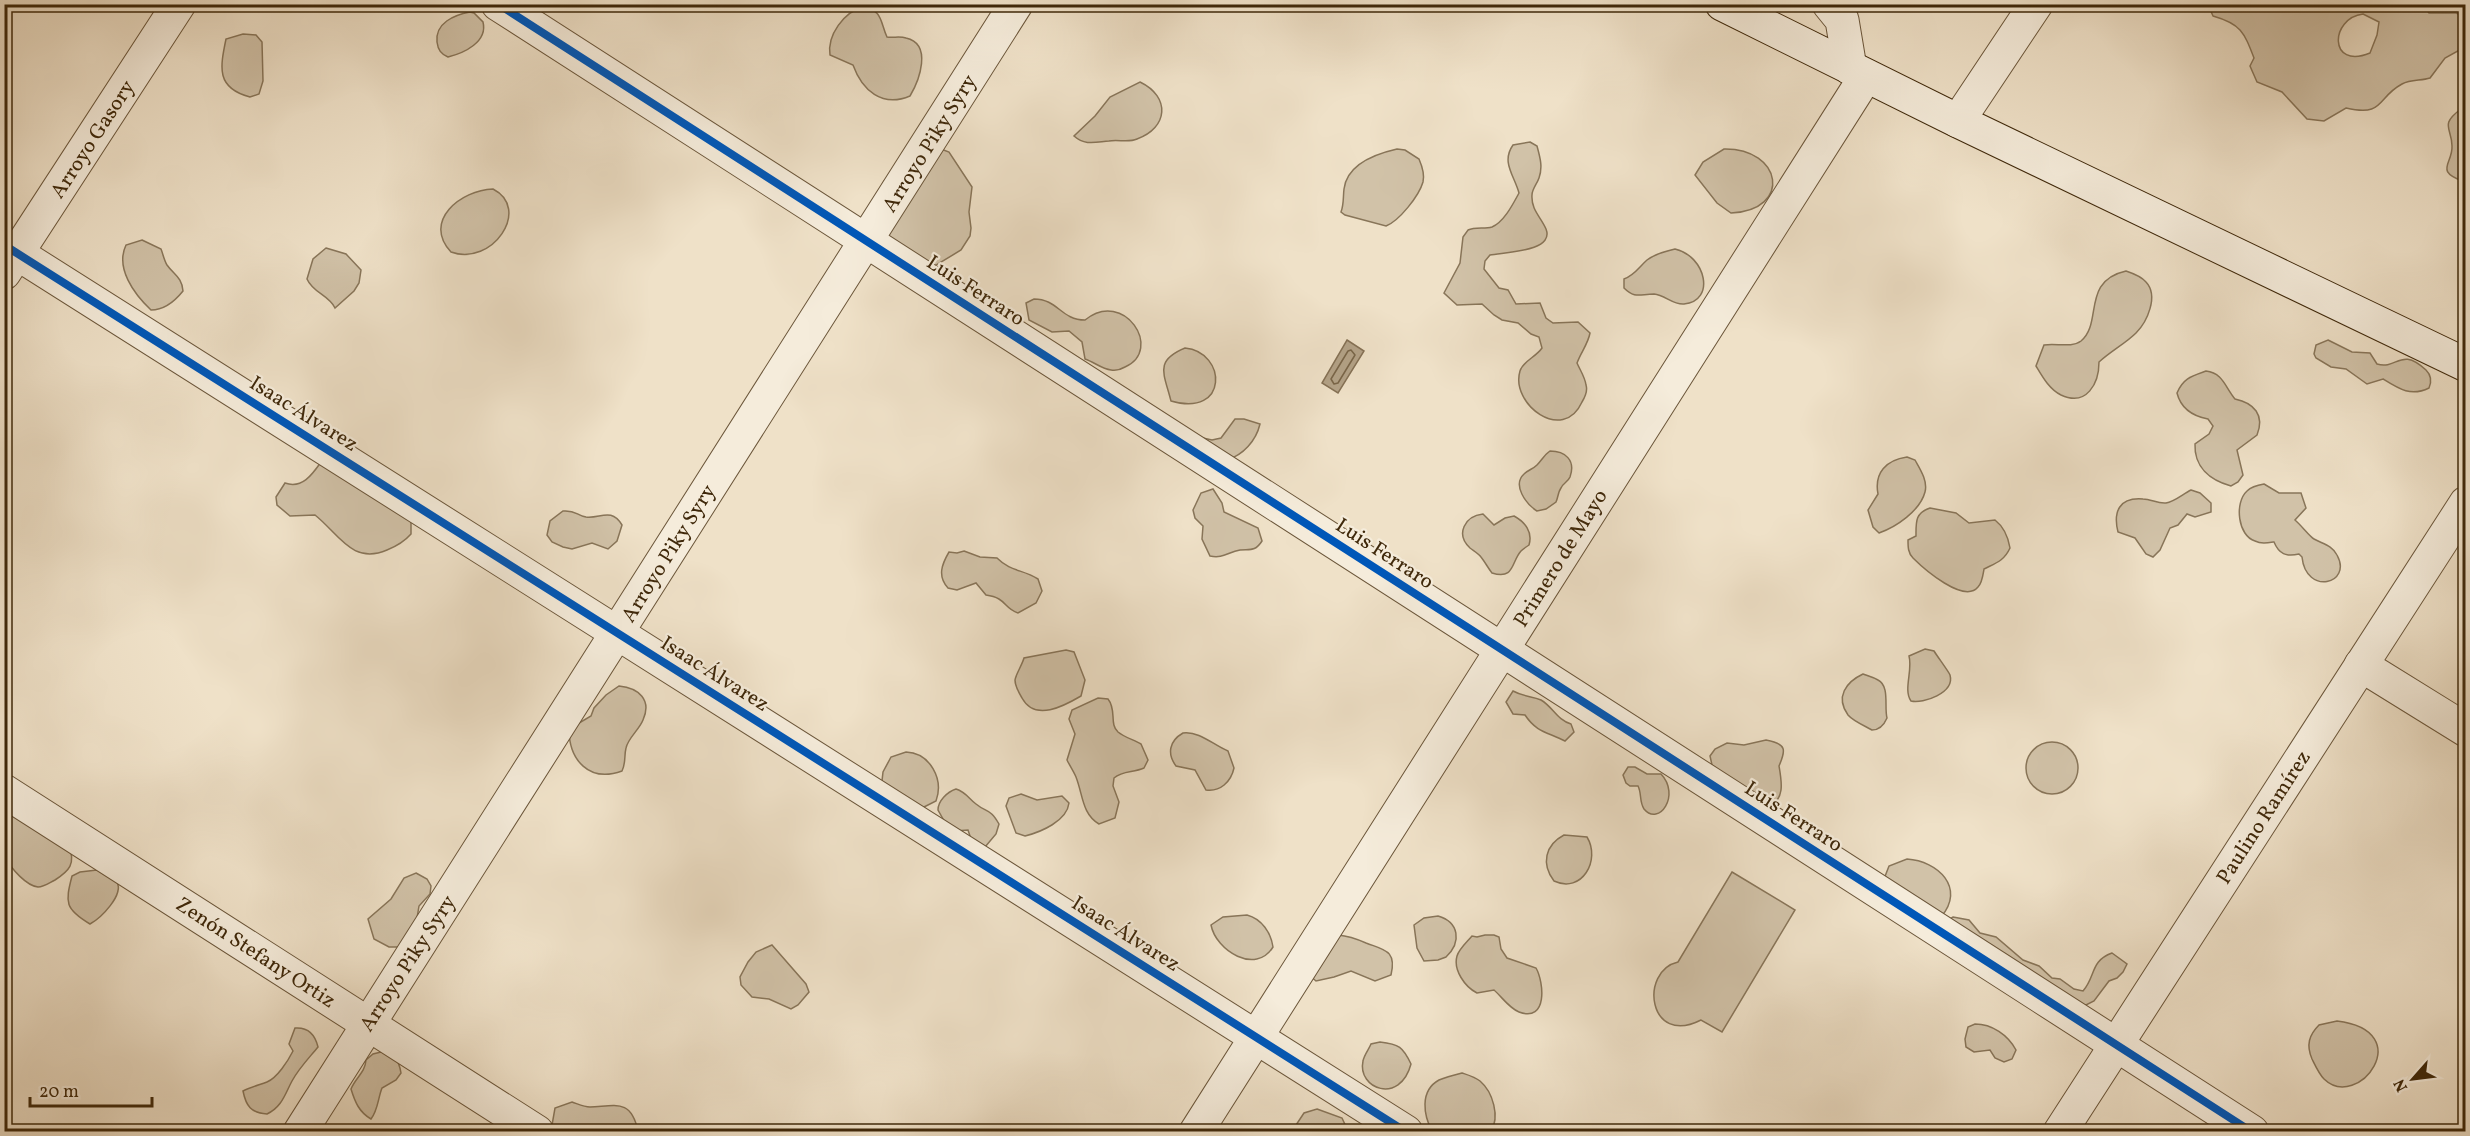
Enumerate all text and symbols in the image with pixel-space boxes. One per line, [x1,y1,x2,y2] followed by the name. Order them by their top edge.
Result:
[876,69,985,218] street label: Arroyo Piky Syry
[44,74,143,205] street label: Arroyo Gasory
[920,249,1030,334] street label: Luis Ferraro
[243,369,363,459] street label: Isaac Álvarez
[615,479,724,628] street label: Arroyo Piky Syry
[1507,484,1615,633] street label: Primero de Mayo
[1329,512,1439,597] street label: Luis Ferraro
[654,629,774,719] street label: Isaac Álvarez
[2210,745,2318,890] street label: Paulino Ramírez
[1738,775,1848,860] street label: Luis Ferraro
[353,889,464,1038] street label: Arroyo Piky Syry
[1065,889,1185,979] street label: Isaac Álvarez
[170,891,341,1016] street label: Zenón Stefany Ortiz
[2383,1049,2443,1109] north arrow
[30,1070,152,1108] scale bar
[2389,1074,2414,1095] text: N
[39,1080,79,1105] text: 20 m

